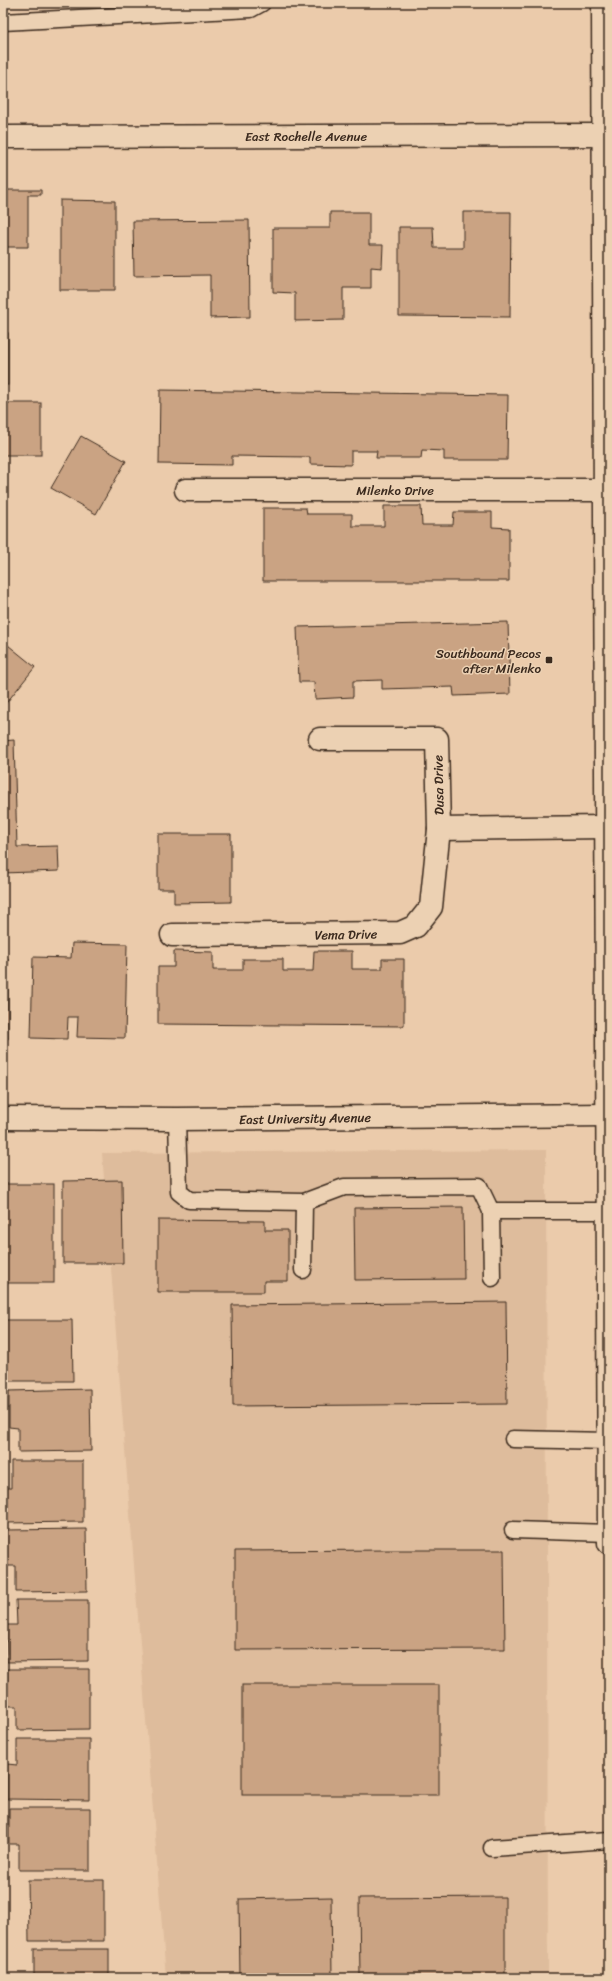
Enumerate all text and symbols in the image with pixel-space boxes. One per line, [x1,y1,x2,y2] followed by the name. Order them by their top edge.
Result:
[245,125,367,148] street label: East Rochelle Avenue
[356,479,434,502] street label: Milenko Drive
[436,642,542,680] place label: Southbound Pecos after Milenko
[544,655,554,665] marker: Southbound Pecos after Milenko
[426,754,451,815] street label: Dusa Drive
[314,922,378,947] street label: Vema Drive
[239,1106,372,1131] street label: East University Avenue

